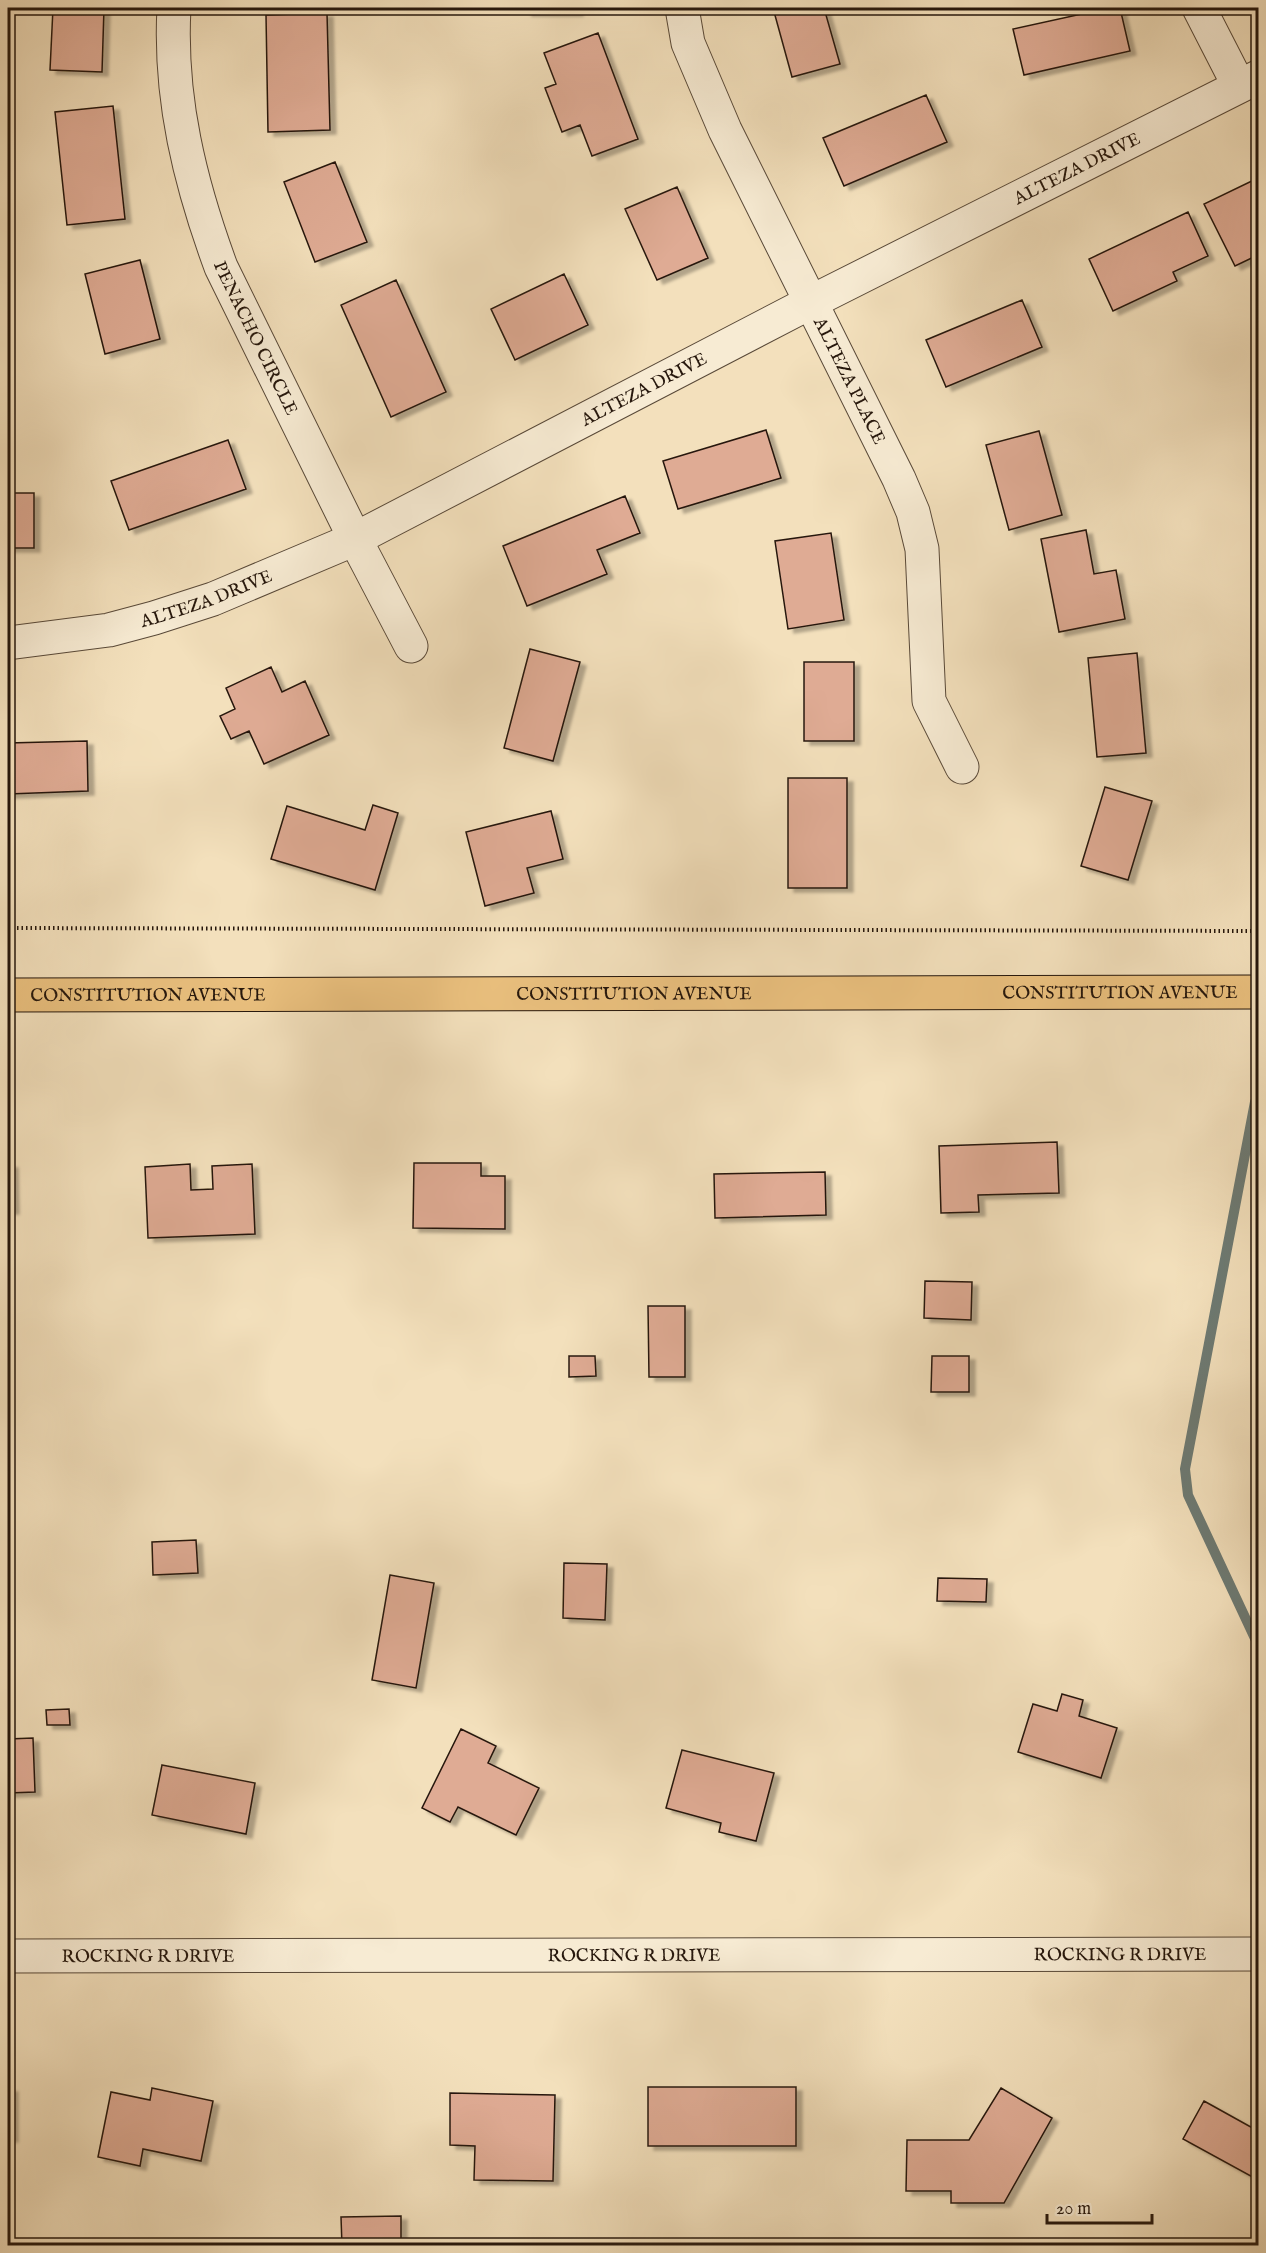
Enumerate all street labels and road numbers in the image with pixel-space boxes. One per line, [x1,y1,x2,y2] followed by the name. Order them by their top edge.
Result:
[1010,128,1144,211] street label: ALTEZA DRIVE
[207,258,302,419] street label: PENACHO CIRCLE
[807,313,890,449] street label: ALTEZA PLACE
[577,348,711,433] street label: ALTEZA DRIVE
[137,565,276,634] street label: ALTEZA DRIVE
[1002,982,1238,1006] street label: CONSTITUTION AVENUE
[516,983,752,1007] street label: CONSTITUTION AVENUE
[30,984,266,1008] street label: CONSTITUTION AVENUE
[1034,1944,1206,1967] street label: ROCKING R DRIVE
[548,1945,720,1968] street label: ROCKING R DRIVE
[62,1946,234,1969] street label: ROCKING R DRIVE

